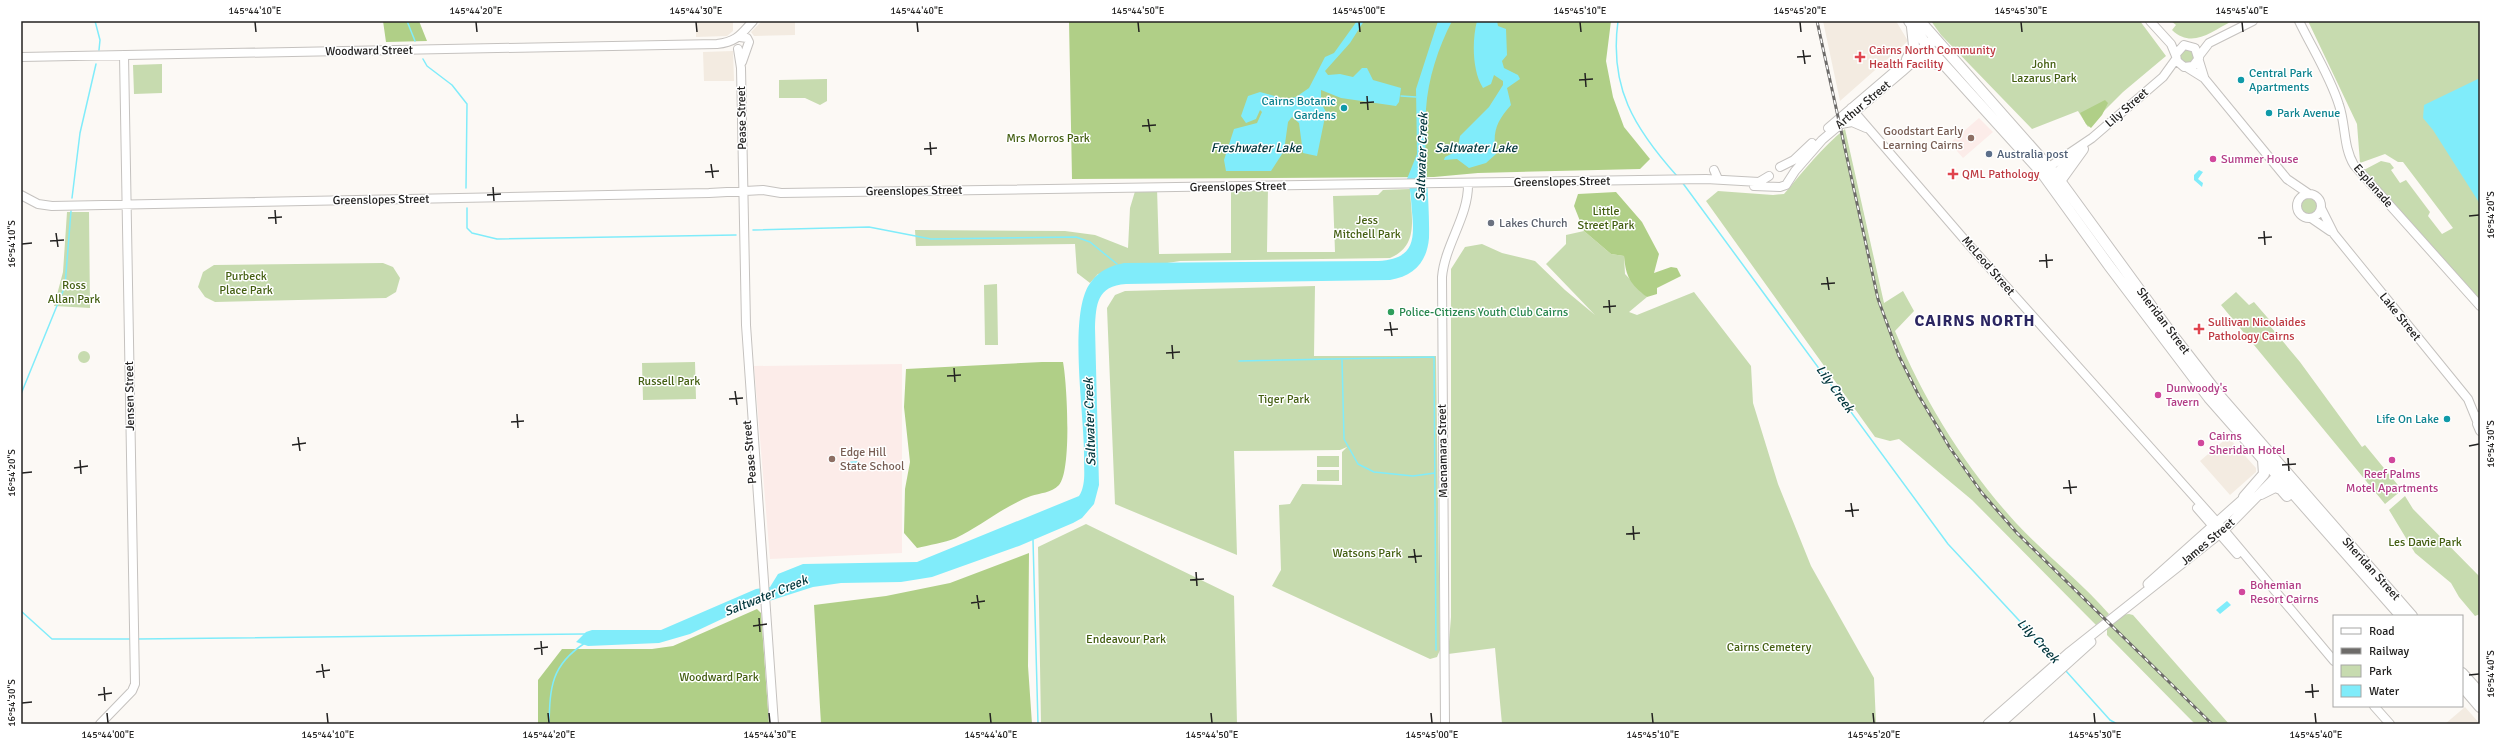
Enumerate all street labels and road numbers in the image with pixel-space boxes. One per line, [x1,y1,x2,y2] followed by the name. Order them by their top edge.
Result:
[325,43,413,59] street label: Woodward Street
[1832,78,1894,132] street label: Arthur Street
[2102,85,2152,131] street label: Lily Street
[734,86,750,150] street label: Pease Street
[2350,161,2396,211] street label: Esplanade
[1513,174,1611,190] street label: Greenslopes Street
[1189,179,1287,195] street label: Greenslopes Street
[865,183,963,199] street label: Greenslopes Street
[332,192,430,208] street label: Greenslopes Street
[1958,233,2018,299] street label: McLeod Street
[2133,285,2193,357] street label: Sheridan Street
[2376,290,2424,344] street label: Lake Street
[122,361,138,431] street label: Jensen Street
[1435,404,1451,498] street label: Macnamara Street
[740,420,760,484] street label: Pease Street
[2178,515,2238,569] street label: James Street
[2339,534,2403,604] street label: Sheridan Street

